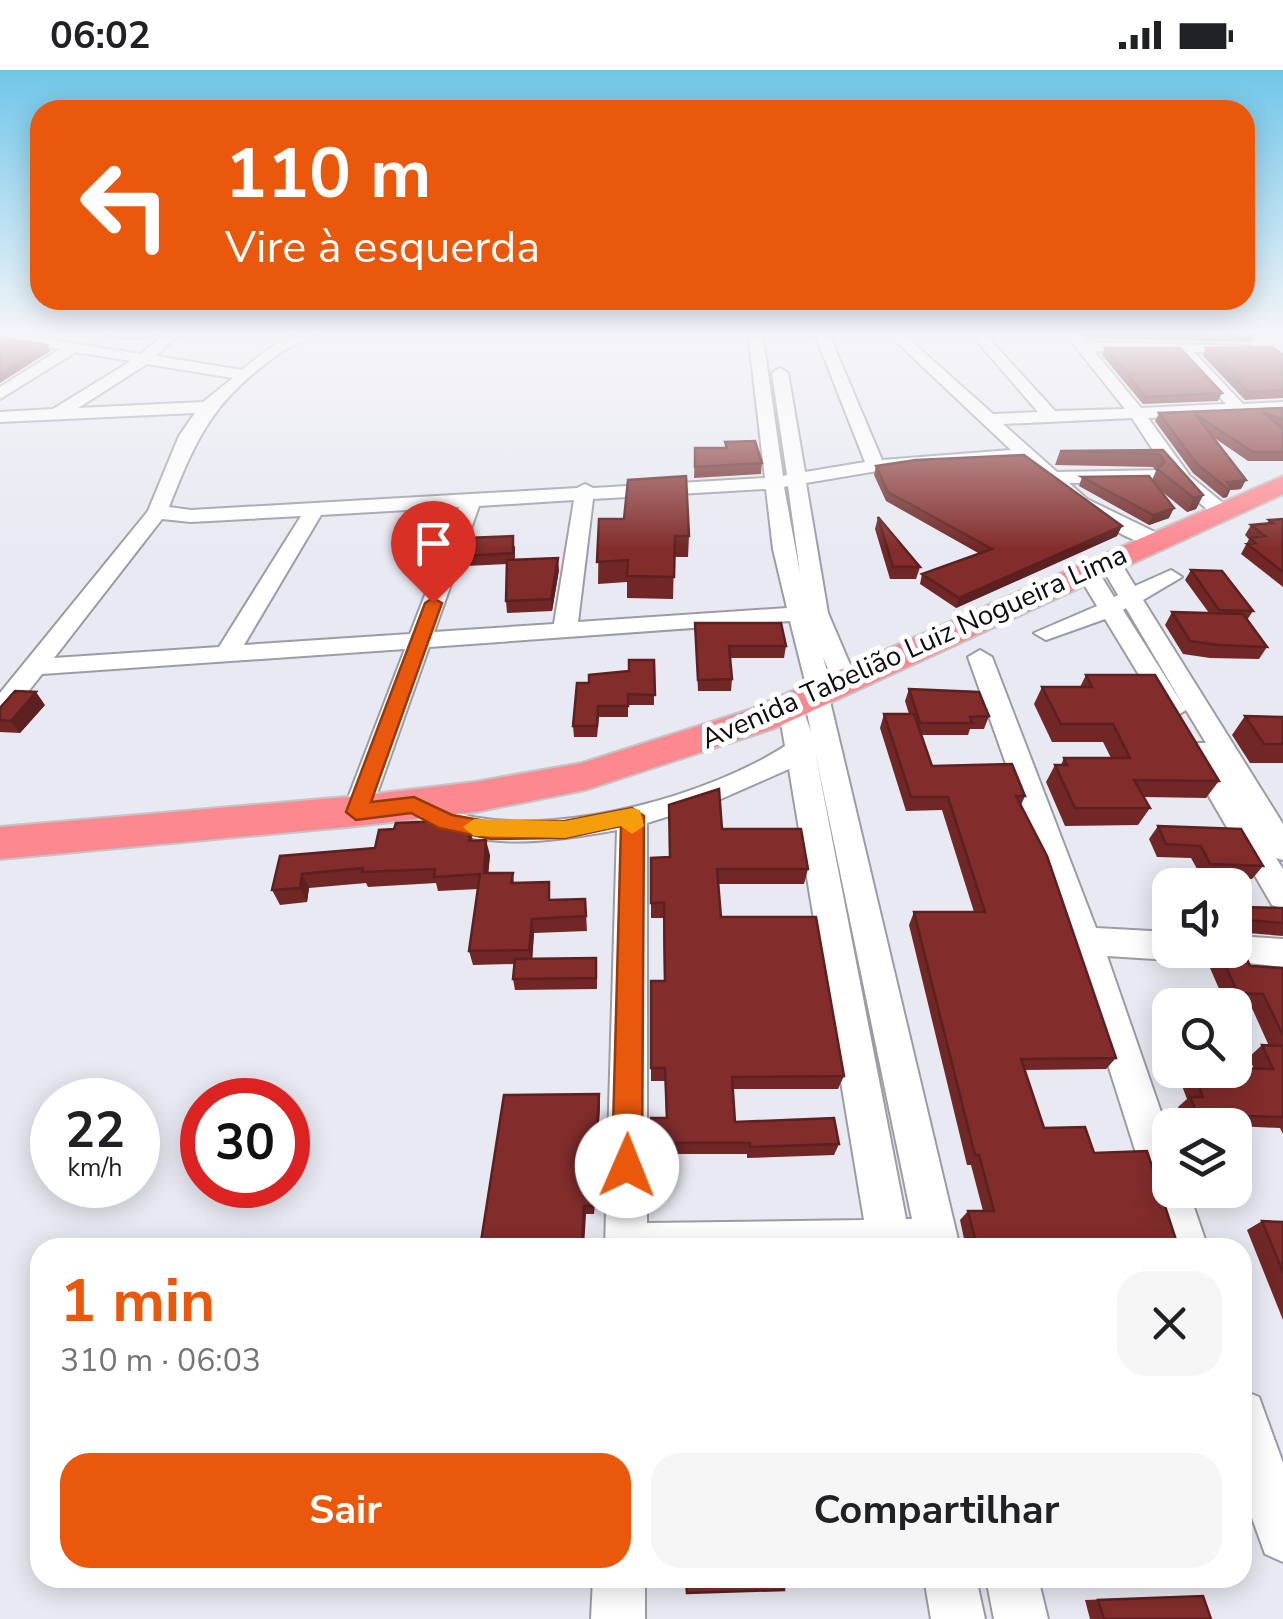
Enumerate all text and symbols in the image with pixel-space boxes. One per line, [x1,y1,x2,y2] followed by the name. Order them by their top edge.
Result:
[50,10,151,61] text: 06:02
[225,126,431,222] text: 110 m
[60,140,190,270] icon: left
[225,217,540,278] text: Vire à esquerda
[391,501,476,604] pin
[406,516,461,571] icon: arrive
[695,536,1133,758] street label: Avenida Tabelião Luiz Nogueira Lima
[1152,868,1252,1208] map controls
[1152,868,1252,968] button: sound
[1152,988,1252,1088] button: search
[180,1078,310,1208] speed limit sign: 30
[65,1096,125,1165] text: 22
[1152,1108,1252,1208] button: layers
[575,1114,679,1218] position arrow
[67,1151,123,1185] text: km/h
[60,1260,215,1342] text: 1 min
[1117,1271,1222,1376] button: close
[60,1339,261,1382] text: 310 m · 06:03
[60,1453,631,1568] button: Sair
[651,1453,1222,1568] button: Compartilhar

